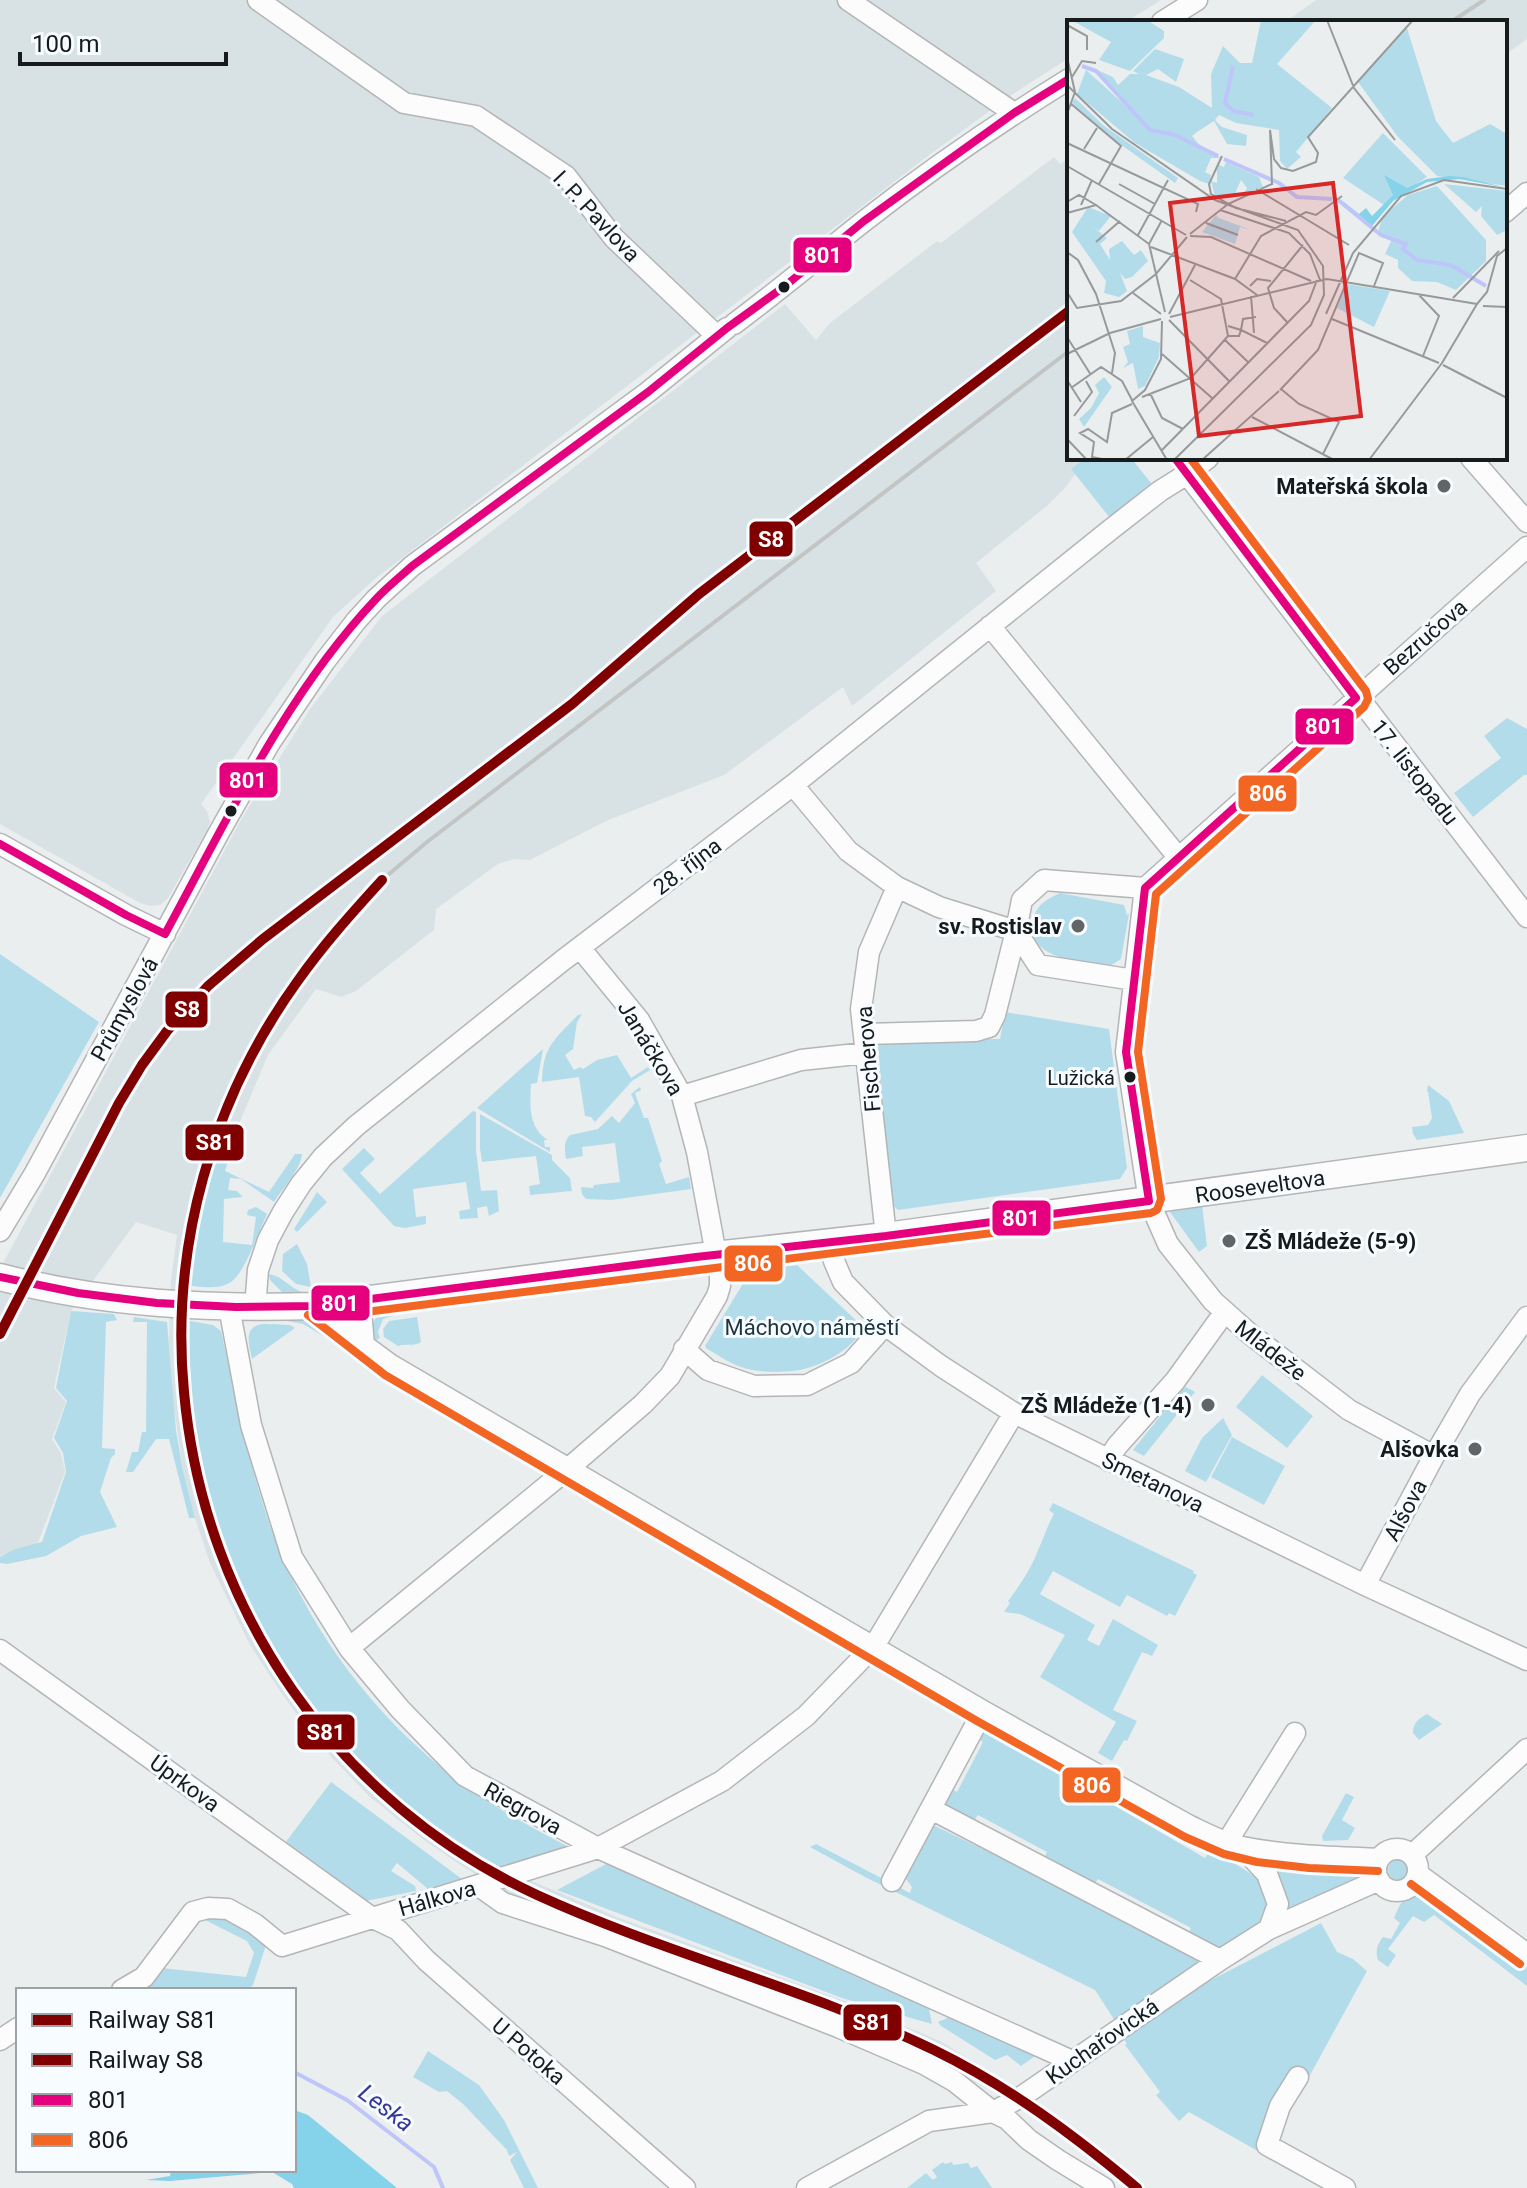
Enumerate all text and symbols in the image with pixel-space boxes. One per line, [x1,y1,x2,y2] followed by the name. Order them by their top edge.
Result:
[20,16,226,66] scale bar
[1067,20,1507,460] inset map
[32,30,99,58] text: 100 m
[548,166,645,267] street label: I. P. Pavlova
[792,236,853,274] line badge: 801
[804,243,842,268] text: 801
[776,279,792,295] unlabelled marker
[1276,474,1428,499] place label: Mateřská škola
[1435,477,1453,495] marker: Mateřská škola
[748,520,794,558] line badge: S8
[758,527,784,552] text: S8
[1379,594,1472,680] street label: Bezručova
[1294,707,1355,746] line badge: 801
[1305,714,1343,739] text: 801
[1366,715,1463,830] street label: 17. listopadu
[218,761,279,799] line badge: 801
[229,768,267,793] text: 801
[1237,774,1298,813] line badge: 806
[1249,781,1287,806] text: 806
[223,803,239,819] unlabelled marker
[649,833,726,900] street label: 28. října
[938,914,1062,939] place label: sv. Rostislav
[1069,917,1087,935] marker: sv. Rostislav
[86,953,163,1065] street label: Průmyslová
[164,990,209,1029] line badge: S8
[613,996,689,1100] street label: Janáčkova
[174,997,200,1022] text: S8
[851,1005,886,1113] street label: Fischerova
[1047,1066,1115,1090] place label: Lužická
[1122,1069,1138,1085] marker: Lužická
[184,1123,245,1162] line badge: S81
[196,1130,234,1155] text: S81
[1194,1165,1327,1208] street label: Rooseveltova
[991,1199,1052,1237] line badge: 801
[1002,1206,1040,1231] text: 801
[1245,1229,1416,1254] place label: ZŠ Mládeže (5-9)
[1220,1232,1238,1250] marker: ZŠ Mládeže (5-9)
[723,1244,784,1283] line badge: 806
[734,1251,772,1276] text: 806
[310,1284,371,1322] line badge: 801
[321,1291,359,1316] text: 801
[725,1315,901,1340] park label: Máchovo náměstí
[1230,1315,1311,1386] street label: Mládeže
[1021,1393,1192,1418] place label: ZŠ Mládeže (1-4)
[1199,1396,1217,1414] marker: ZŠ Mládeže (1-4)
[1380,1437,1459,1462] place label: Alšovka
[1466,1440,1484,1458] marker: Alšovka
[1098,1447,1208,1518] street label: Smetanova
[1379,1475,1432,1545] street label: Alšova
[296,1713,356,1751] line badge: S81
[307,1720,345,1745] text: S81
[145,1749,225,1817] street label: Úprkova
[1061,1766,1122,1804] line badge: 806
[1073,1773,1111,1798] text: 806
[480,1777,566,1840] street label: Riegrova
[396,1876,479,1921] street label: Hálkova
[16,1988,296,2172] legend
[1041,1993,1163,2089] street label: Kuchařovická
[842,2003,903,2042] line badge: S81
[88,2006,217,2034] text: Railway S81
[853,2010,891,2035] text: S81
[487,2013,570,2090] street label: U Potoka
[88,2046,203,2074] text: Railway S8
[353,2078,419,2138] water label: Leska
[88,2086,128,2114] text: 801
[88,2126,128,2154] text: 806

